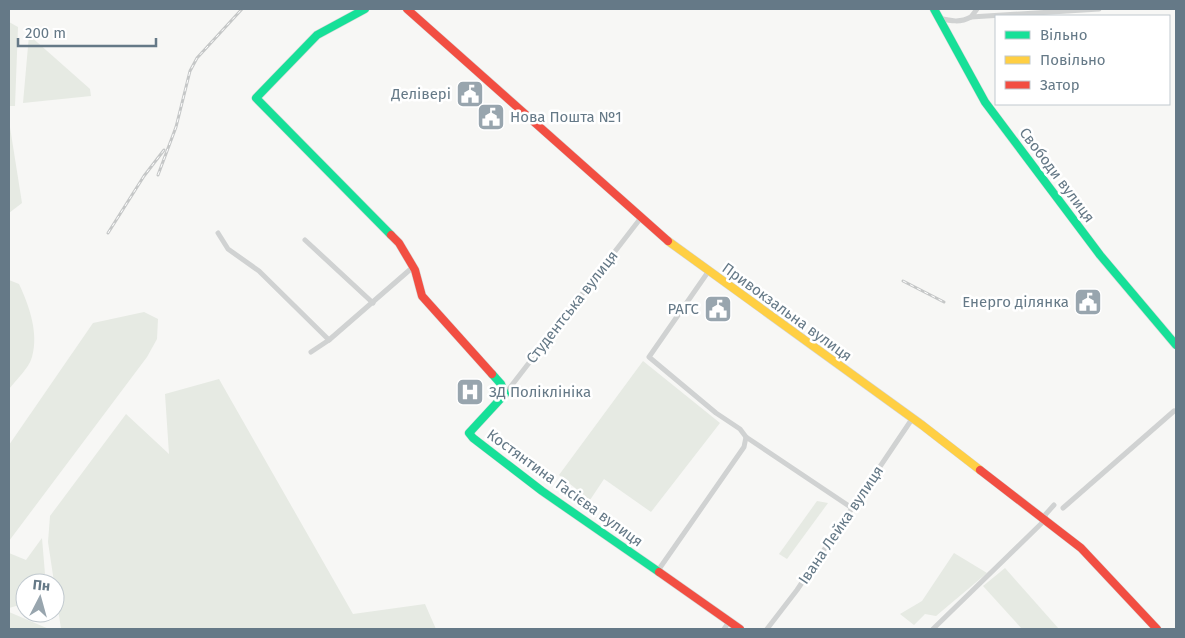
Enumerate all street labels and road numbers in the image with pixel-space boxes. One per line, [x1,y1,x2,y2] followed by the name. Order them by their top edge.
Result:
[1015,124,1099,226] street label: Свободи вулиця
[522,247,622,367] street label: Студентська вулиця
[719,259,855,365] street label: Привокзальна вулиця
[483,425,647,551] street label: Костянтина Гасієва вулиця
[795,462,887,588] street label: Івана Лейка вулиця

